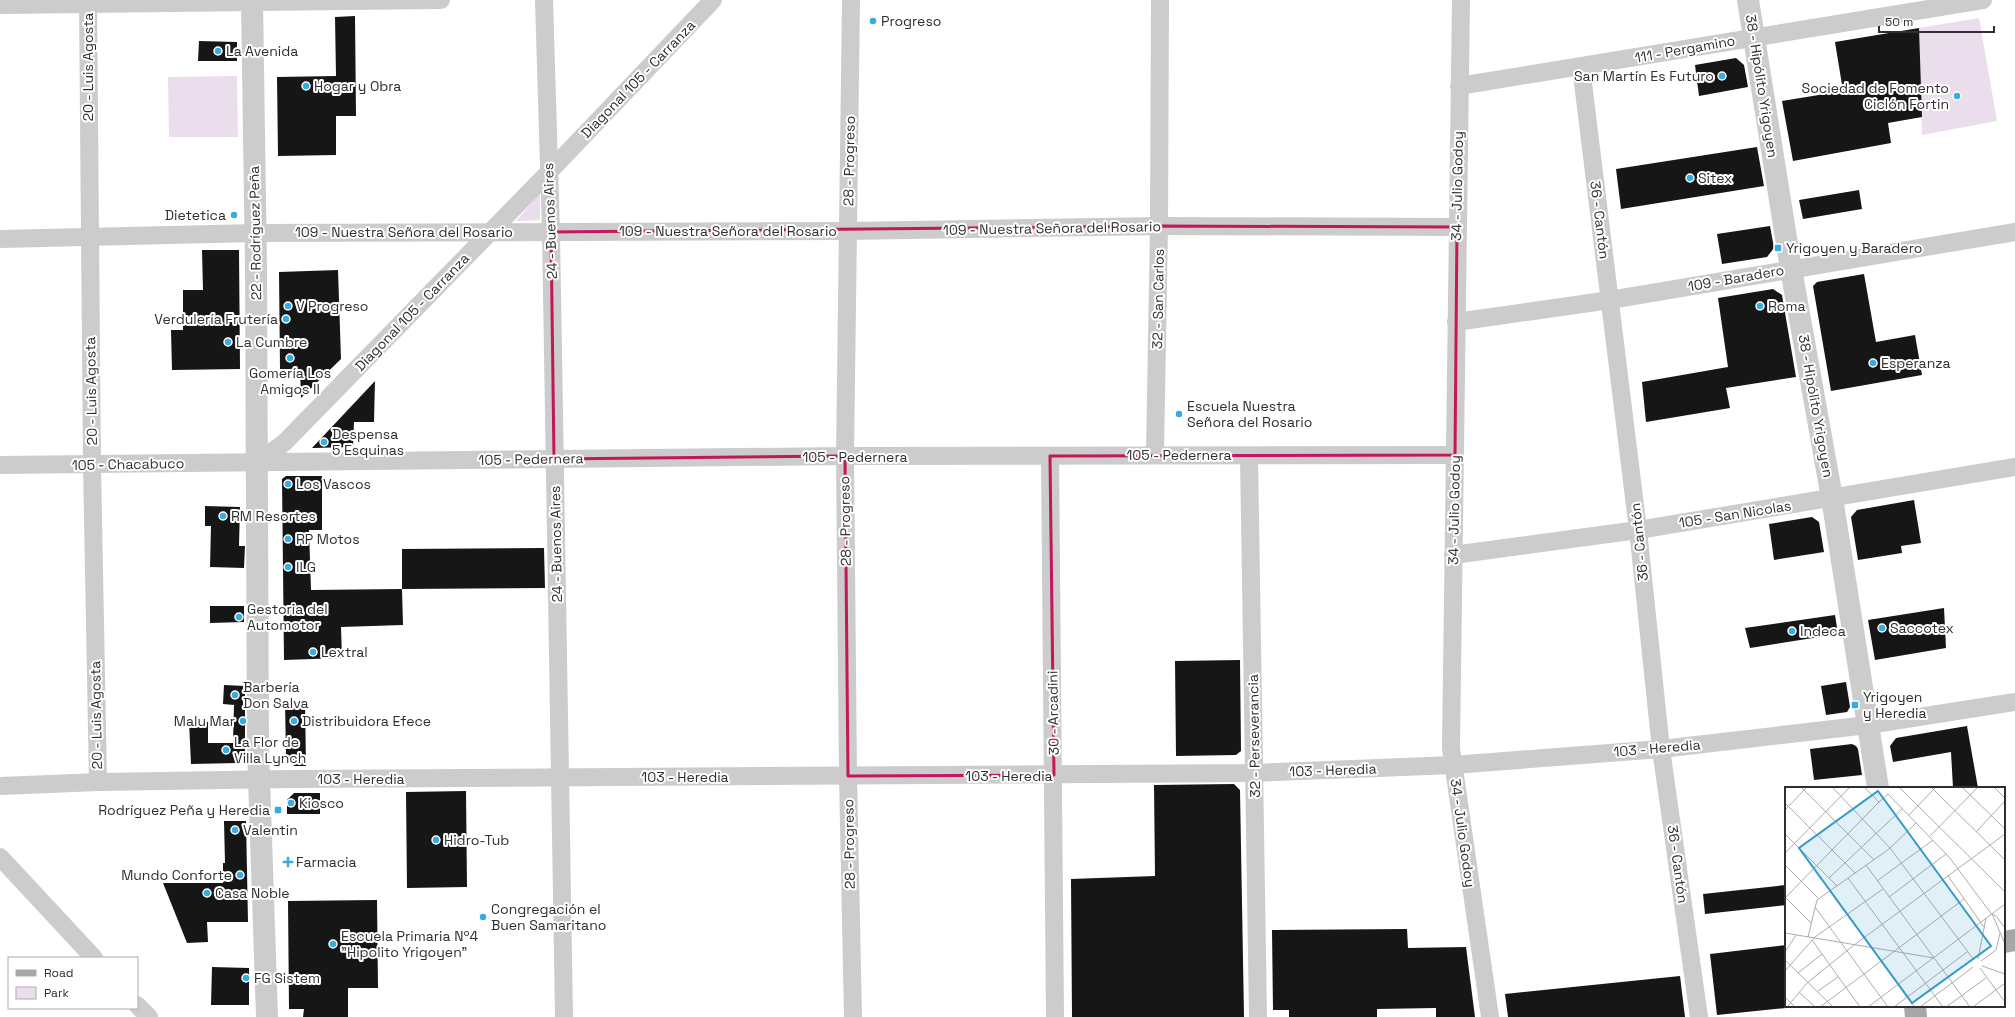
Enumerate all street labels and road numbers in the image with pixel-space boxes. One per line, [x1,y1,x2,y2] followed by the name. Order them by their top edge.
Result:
[79,13,97,121] street label: 20 - Luis Agosta
[1742,13,1782,159] street label: 38 - Hipólito Yrigoyen
[577,16,699,142] street label: Diagonal 105 - Carranza
[1633,31,1737,67] street label: 111 - Pergamino
[839,116,859,206] street label: 28 - Progreso
[1447,131,1467,241] street label: 34 - Julio Godoy
[539,162,561,280] street label: 24 - Buenos Aires
[245,166,265,300] street label: 22 - Rodríguez Peña
[1586,180,1614,260] street label: 36 - Cantón
[943,217,1161,239] street label: 109 - Nuestra Señora del Rosario
[619,222,837,240] street label: 109 - Nuestra Señora del Rosario
[295,223,513,241] street label: 109 - Nuestra Señora del Rosario
[351,249,473,375] street label: Diagonal 105 - Carranza
[1148,249,1168,349] street label: 32 - San Carlos
[1687,261,1785,295] street label: 109 - Baradero
[1795,333,1837,479] street label: 38 - Hipólito Yrigoyen
[81,337,101,445] street label: 20 - Luis Agosta
[1127,446,1232,464] street label: 105 - Pedernera
[803,448,908,466] street label: 105 - Pedernera
[478,449,584,469] street label: 105 - Pedernera
[72,454,184,474] street label: 105 - Chacabuco
[1444,455,1464,565] street label: 34 - Julio Godoy
[835,476,855,566] street label: 28 - Progreso
[546,486,566,602] street label: 24 - Buenos Aires
[1678,496,1792,532] street label: 105 - San Nicolas
[1626,502,1652,582] street label: 36 - Cantón
[86,661,106,769] street label: 20 - Luis Agosta
[1043,671,1063,755] street label: 30 - Arcadini
[1244,674,1264,798] street label: 32 - Perseverancia
[1613,735,1701,761] street label: 103 - Heredia
[1289,759,1377,781] street label: 103 - Heredia
[965,767,1053,785] street label: 103 - Heredia
[641,768,729,786] street label: 103 - Heredia
[317,770,405,788] street label: 103 - Heredia
[1446,777,1480,889] street label: 34 - Julio Godoy
[839,799,859,889] street label: 28 - Progreso
[1664,824,1692,904] street label: 36 - Cantón

